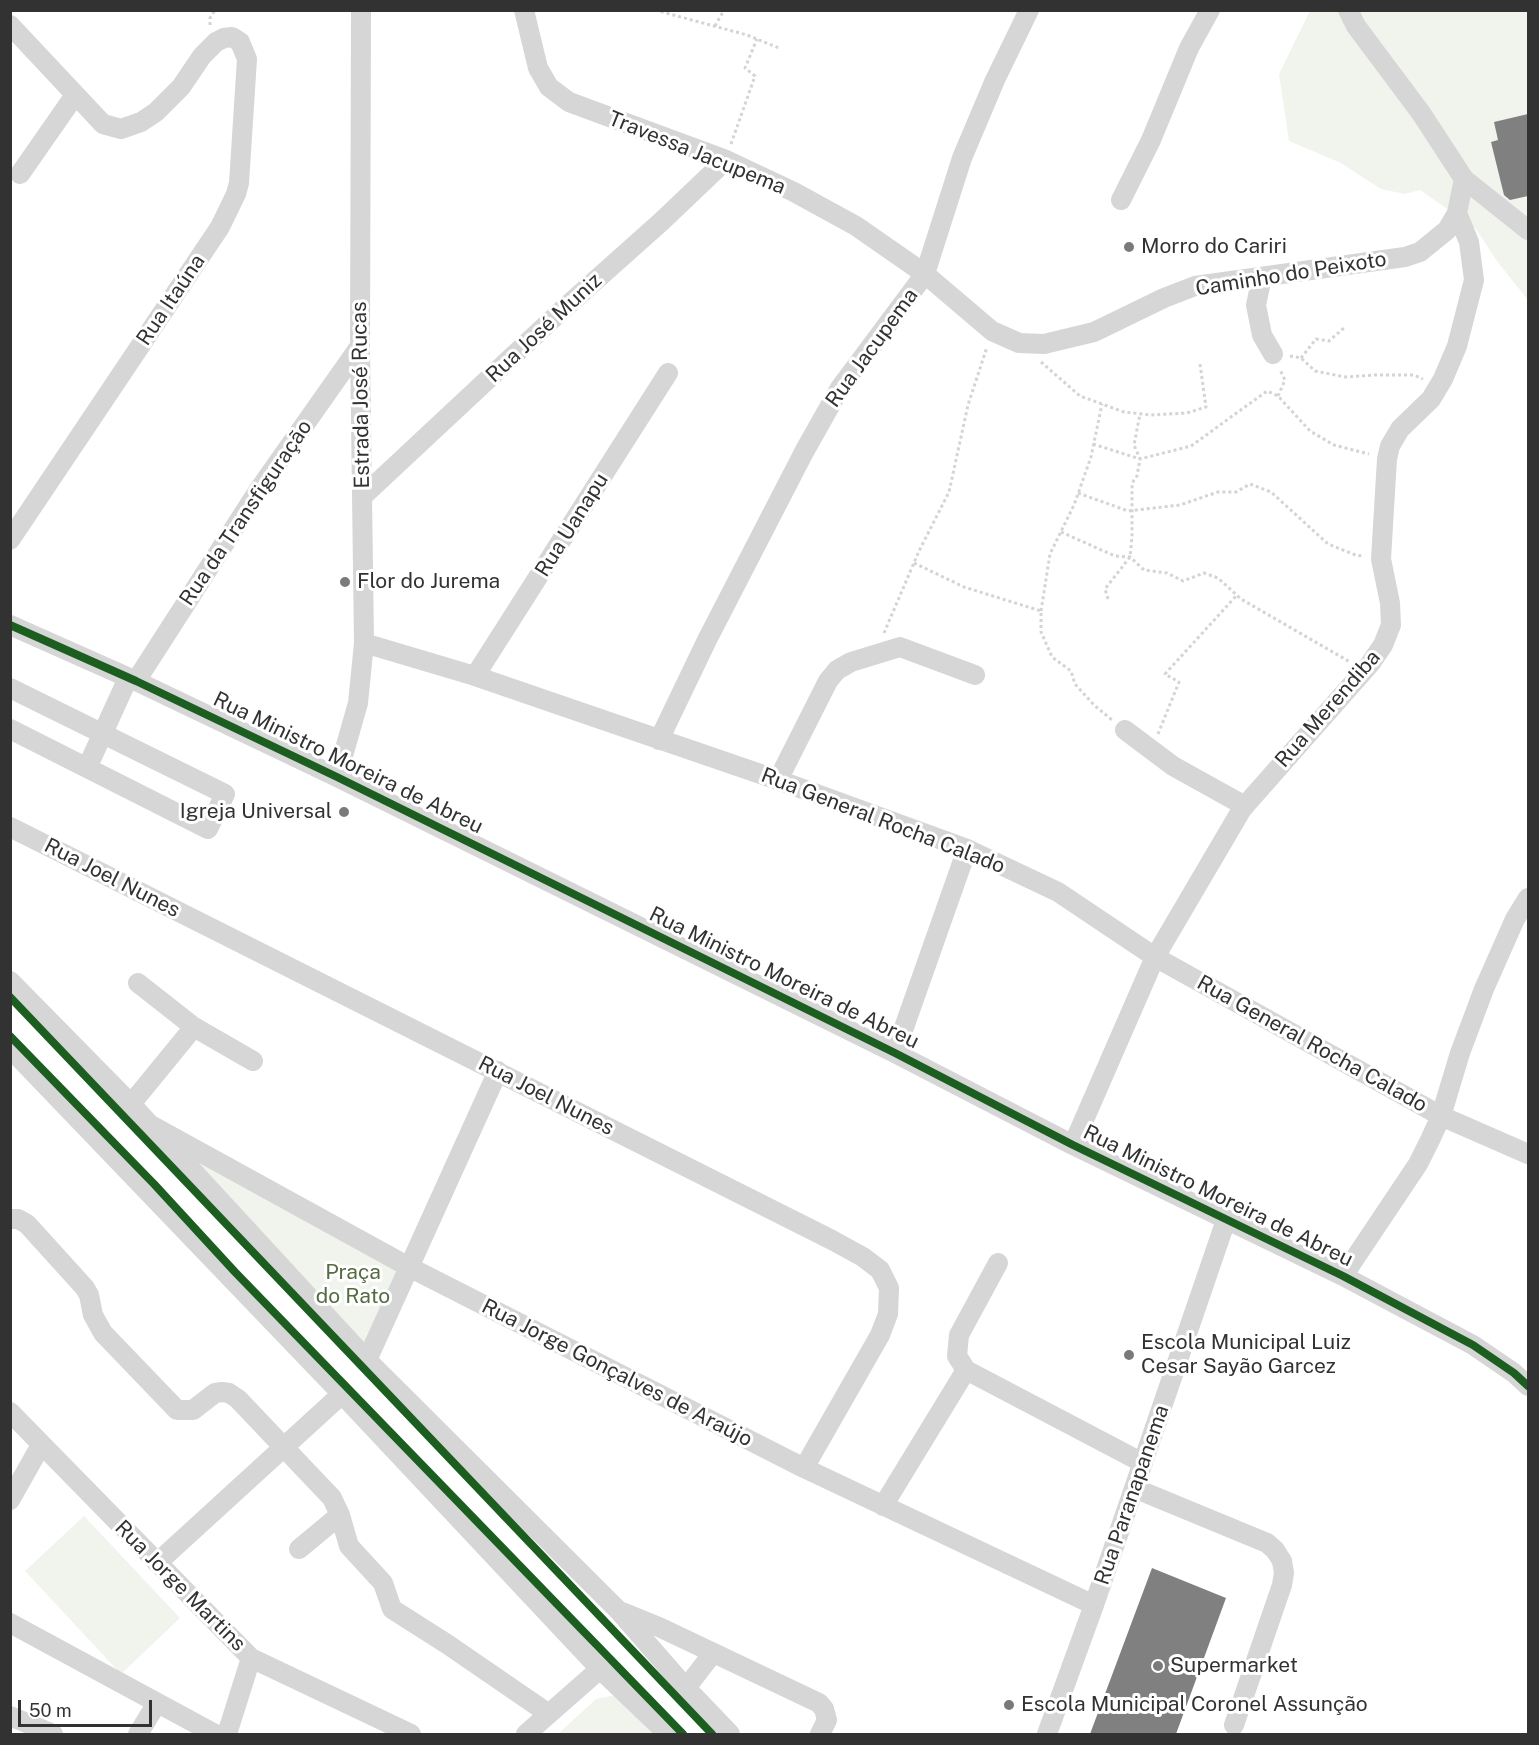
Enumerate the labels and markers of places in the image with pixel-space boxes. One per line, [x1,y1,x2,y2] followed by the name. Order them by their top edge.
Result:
[1141,234,1287,260] place label: Morro do Cariri
[1122,240,1136,254] marker: Morro do Cariri
[357,569,500,595] place label: Flor do Jurema
[338,575,352,589] marker: Flor do Jurema
[180,799,332,825] place label: Igreja Universal
[337,805,351,819] marker: Igreja Universal
[1141,1330,1351,1380] place label: Escola Municipal Luiz Cesar Sayão Garcez
[1122,1348,1136,1362] marker: Escola Municipal Luiz Cesar Sayão Garcez
[1170,1653,1298,1679] place label: Supermarket
[1151,1659,1165,1673] marker: Supermarket
[1021,1692,1368,1718] place label: Escola Municipal Coronel Assunção
[1002,1698,1016,1712] marker: Escola Municipal Coronel Assunção

